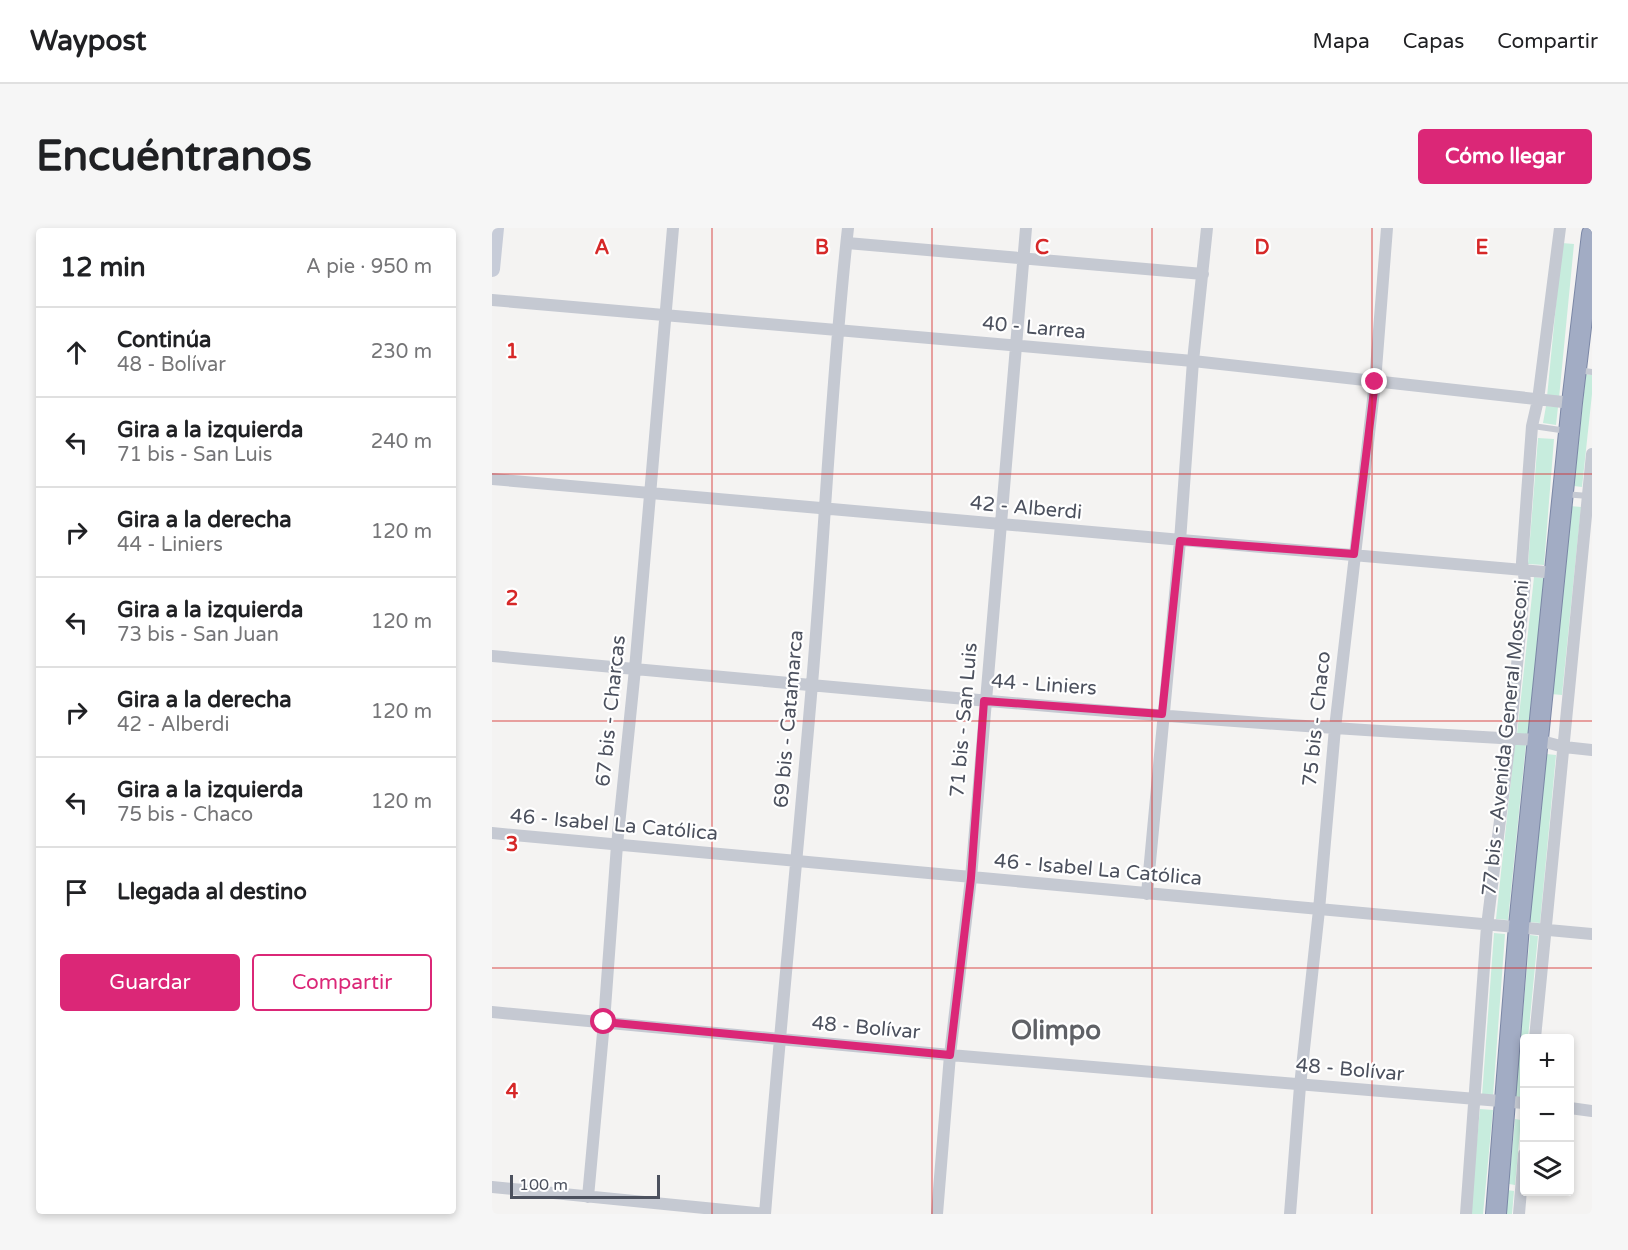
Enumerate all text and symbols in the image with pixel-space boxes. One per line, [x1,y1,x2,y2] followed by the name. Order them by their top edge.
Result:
[30,24,146,58] text: Waypost
[1313,29,1370,54] text: Mapa
[1403,29,1464,54] text: Capas
[1497,29,1598,54] text: Compartir
[1418,129,1592,184] button: Cómo llegar
[36,131,312,182] text: Encuéntranos
[595,236,610,260] text: A
[815,236,829,260] text: B
[1035,236,1049,260] text: C
[1254,236,1270,260] text: D
[1476,236,1489,260] text: E
[60,252,146,283] text: 12 min
[306,255,432,279] text: A pie · 950 m
[981,312,1087,344] street label: 40 - Larrea
[117,327,211,353] text: Continúa
[60,336,93,369] icon: ahead
[371,340,432,364] text: 230 m
[506,340,518,364] text: 1
[117,353,226,377] text: 48 - Bolívar
[1361,368,1387,394] route end
[117,417,303,443] text: Gira a la izquierda
[60,426,93,459] icon: left
[371,430,432,454] text: 240 m
[117,443,272,467] text: 71 bis - San Luis
[969,491,1083,525] street label: 42 - Alberdi
[117,507,292,533] text: Gira a la derecha
[60,516,93,549] icon: right
[371,520,432,544] text: 120 m
[117,533,223,557] text: 44 - Liniers
[1477,579,1535,897] street label: 77 bis - Avenida General Mosconi
[506,587,518,611] text: 2
[117,597,303,623] text: Gira a la izquierda
[60,606,93,639] icon: left
[371,610,432,634] text: 120 m
[117,623,279,647] text: 73 bis - San Juan
[769,629,809,809] street label: 69 bis - Catamarca
[591,634,631,788] street label: 67 bis - Charcas
[945,642,983,798] street label: 71 bis - San Luis
[1298,650,1336,788] street label: 75 bis - Chaco
[990,669,1098,701] street label: 44 - Liniers
[117,687,292,713] text: Gira a la derecha
[60,696,93,729] icon: right
[371,700,432,724] text: 120 m
[117,713,229,737] text: 42 - Alberdi
[117,777,303,803] text: Gira a la izquierda
[60,786,93,819] icon: left
[371,790,432,814] text: 120 m
[117,803,253,827] text: 75 bis - Chaco
[509,804,719,846] street label: 46 - Isabel La Católica
[506,833,518,857] text: 3
[993,849,1203,891] street label: 46 - Isabel La Católica
[60,876,93,909] icon: arrive
[117,879,307,905] text: Llegada al destino
[60,954,240,1011] button: Guardar
[252,954,432,1011] button: Compartir
[590,1008,616,1034] route start
[811,1011,922,1045] street label: 48 - Bolívar
[1011,1015,1101,1046] district label: Olimpo
[1520,1034,1574,1196] map controls
[1520,1034,1574,1088] button: +
[1295,1053,1406,1087] street label: 48 - Bolívar
[506,1080,519,1104] text: 4
[1520,1088,1574,1142] button: −
[1520,1142,1574,1196] button: layers
[510,1172,660,1200] scale bar
[519,1175,568,1195] text: 100 m

